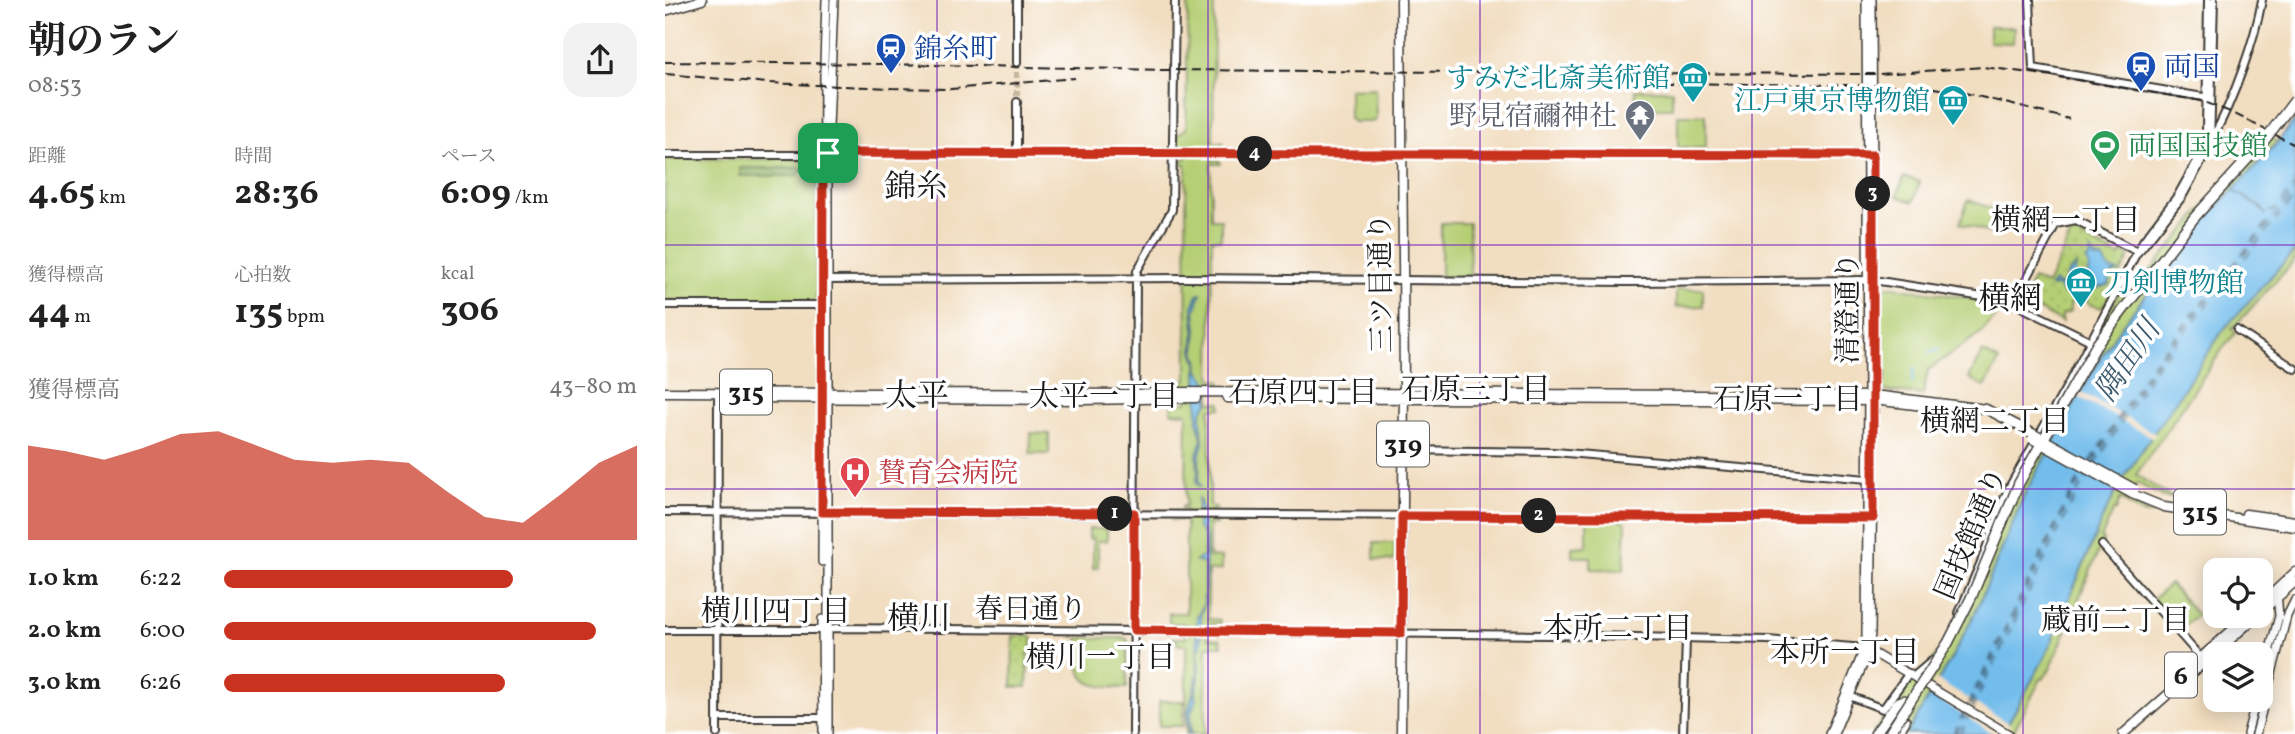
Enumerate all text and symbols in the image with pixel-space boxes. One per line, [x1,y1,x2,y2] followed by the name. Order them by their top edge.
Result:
[28,17,180,70] text: 朝のラン
[563,23,637,97] button: share
[874,31,908,75] station icon: 錦糸町
[914,31,998,70] place label: 錦糸町
[2124,49,2158,93] station icon: 両国
[2164,49,2220,88] place label: 両国
[1446,60,1670,99] place label: すみだ北斎美術館
[1676,60,1710,104] museum icon: すみだ北斎美術館
[28,70,82,102] text: 08:53
[1734,83,1930,122] place label: 江戸東京博物館
[1936,83,1970,127] museum icon: 江戸東京博物館
[1449,98,1617,137] place label: 野見宿禰神社
[1623,98,1657,142] temple icon: 野見宿禰神社
[798,123,858,183] pin
[2088,128,2122,172] sports icon: 両国国技館
[2128,128,2268,167] place label: 両国国技館
[809,134,847,172] icon: arrive
[1237,136,1273,172] pin: 4
[1249,140,1260,166] text: 4
[28,144,66,170] text: 距離
[234,144,272,170] text: 時間
[441,144,497,170] text: ペース
[884,167,948,211] district label: 錦糸
[28,170,95,218] text: 4.65
[234,170,319,218] text: 28:36
[441,170,511,218] text: 6:09
[1855,176,1891,212] pin: 3
[1868,180,1877,206] text: 3
[95,185,126,211] text: km
[511,185,549,211] text: /km
[1991,201,2141,243] district label: 横網一丁目
[1362,213,1403,353] street label: 三ツ目通り
[1830,252,1869,364] street label: 清澄通り
[441,261,474,287] text: kcal
[28,263,104,289] text: 獲得標高
[234,263,291,289] text: 心拍数
[2064,265,2098,309] museum icon: 刀剣博物館
[2104,265,2244,304] place label: 刀剣博物館
[1978,279,2042,323] district label: 横網
[441,287,499,335] text: 306
[28,289,70,337] text: 44
[234,289,283,337] text: 135
[70,304,91,330] text: m
[283,304,325,330] text: bpm
[2086,310,2173,410] water label: 隅田川
[720,370,772,414] road number: 315
[1401,370,1551,412] district label: 石原三丁目
[549,371,637,403] text: 43–80 m
[1228,373,1378,415] district label: 石原四丁目
[28,375,120,407] text: 獲得標高
[885,376,949,420] district label: 太平
[1029,377,1179,419] district label: 太平一丁目
[1713,380,1863,422] district label: 石原一丁目
[1920,402,2070,444] district label: 横網二丁目
[1377,422,1429,466] road number: 319
[838,455,872,499] hospital icon: 賛育会病院
[878,455,1018,494] place label: 賛育会病院
[1927,462,2018,606] street label: 国技館通り
[2174,490,2226,534] road number: 315
[1098,496,1133,532] pin: 1
[1521,498,1557,534] pin: 2
[1111,500,1118,526] text: 1
[1534,502,1543,528] text: 2
[2203,558,2273,712] map controls
[2203,558,2273,628] button: locate
[28,563,99,595] text: 1.0 km
[140,563,182,595] text: 6:22
[975,591,1087,630] street label: 春日通り
[701,592,851,634] district label: 横川四丁目
[887,599,951,643] district label: 横川
[2041,601,2191,643] district label: 蔵前二丁目
[1543,609,1693,651] district label: 本所二丁目
[28,615,101,647] text: 2.0 km
[140,615,185,647] text: 6:00
[1770,633,1920,675] district label: 本所一丁目
[1026,638,1176,680] district label: 横川一丁目
[2203,642,2273,712] button: layers
[2165,652,2197,698] road number: 6
[28,667,101,699] text: 3.0 km
[140,667,181,699] text: 6:26

